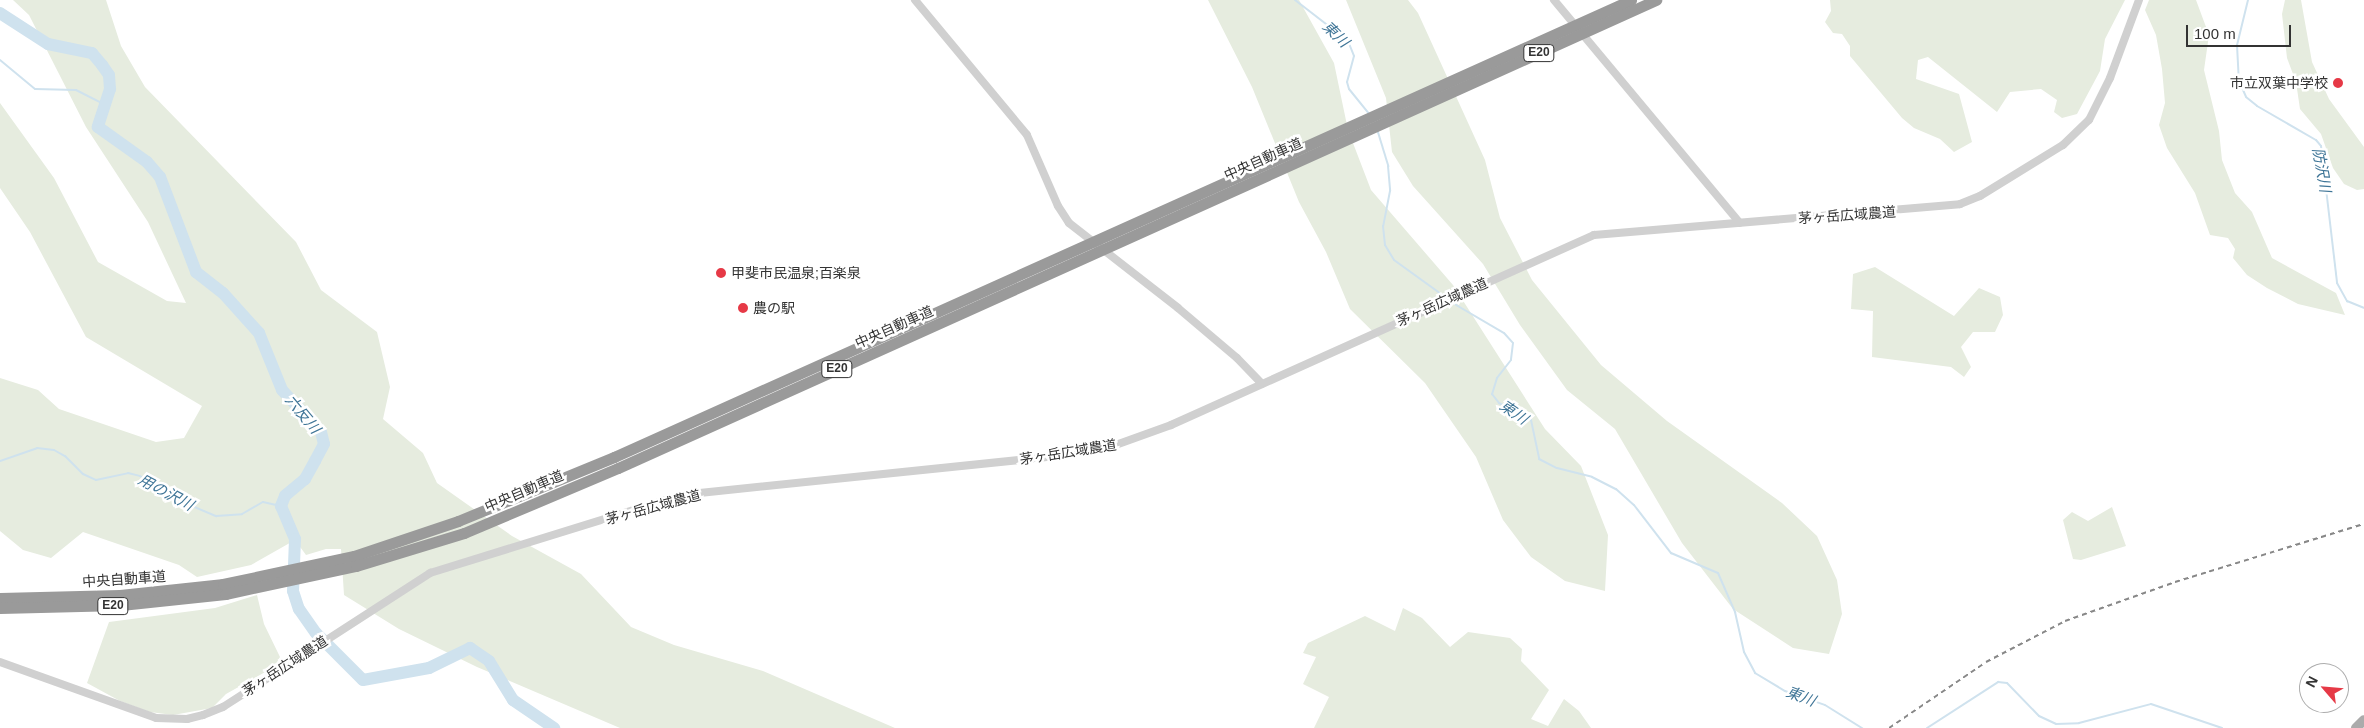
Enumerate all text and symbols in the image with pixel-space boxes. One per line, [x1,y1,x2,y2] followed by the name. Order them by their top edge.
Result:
[2189,15,2294,47] scale bar
[1319,17,1353,51] water label: 東川
[2194,25,2236,42] text: 100 m
[1523,44,1555,62] road number: E20
[2230,75,2328,91] place label: 市立双葉中学校
[2332,77,2344,89] marker: 市立双葉中学校
[1221,134,1305,184] street label: 中央自動車道
[2309,146,2335,194] water label: 防沢川
[1798,203,1896,227] street label: 茅ヶ岳広域農道
[731,265,861,281] place label: 甲斐市民温泉;百楽泉
[715,267,727,279] marker: 甲斐市民温泉;百楽泉
[1394,274,1490,330] street label: 茅ヶ岳広域農道
[753,300,795,316] place label: 農の駅
[737,302,749,314] marker: 農の駅
[852,302,936,352] street label: 中央自動車道
[821,359,853,378] road number: E20
[282,391,324,437] water label: 六反川
[1497,396,1531,428] water label: 東川
[1018,436,1118,468] street label: 茅ヶ岳広域農道
[482,467,566,515] street label: 中央自動車道
[135,470,197,514] water label: 用の沢川
[603,486,703,528] street label: 茅ヶ岳広域農道
[82,568,166,590] street label: 中央自動車道
[97,596,129,616] road number: E20
[239,632,331,700] street label: 茅ヶ岳広域農道
[2299,663,2349,713] north arrow
[2302,674,2321,690] text: N
[1784,682,1818,710] water label: 東川

